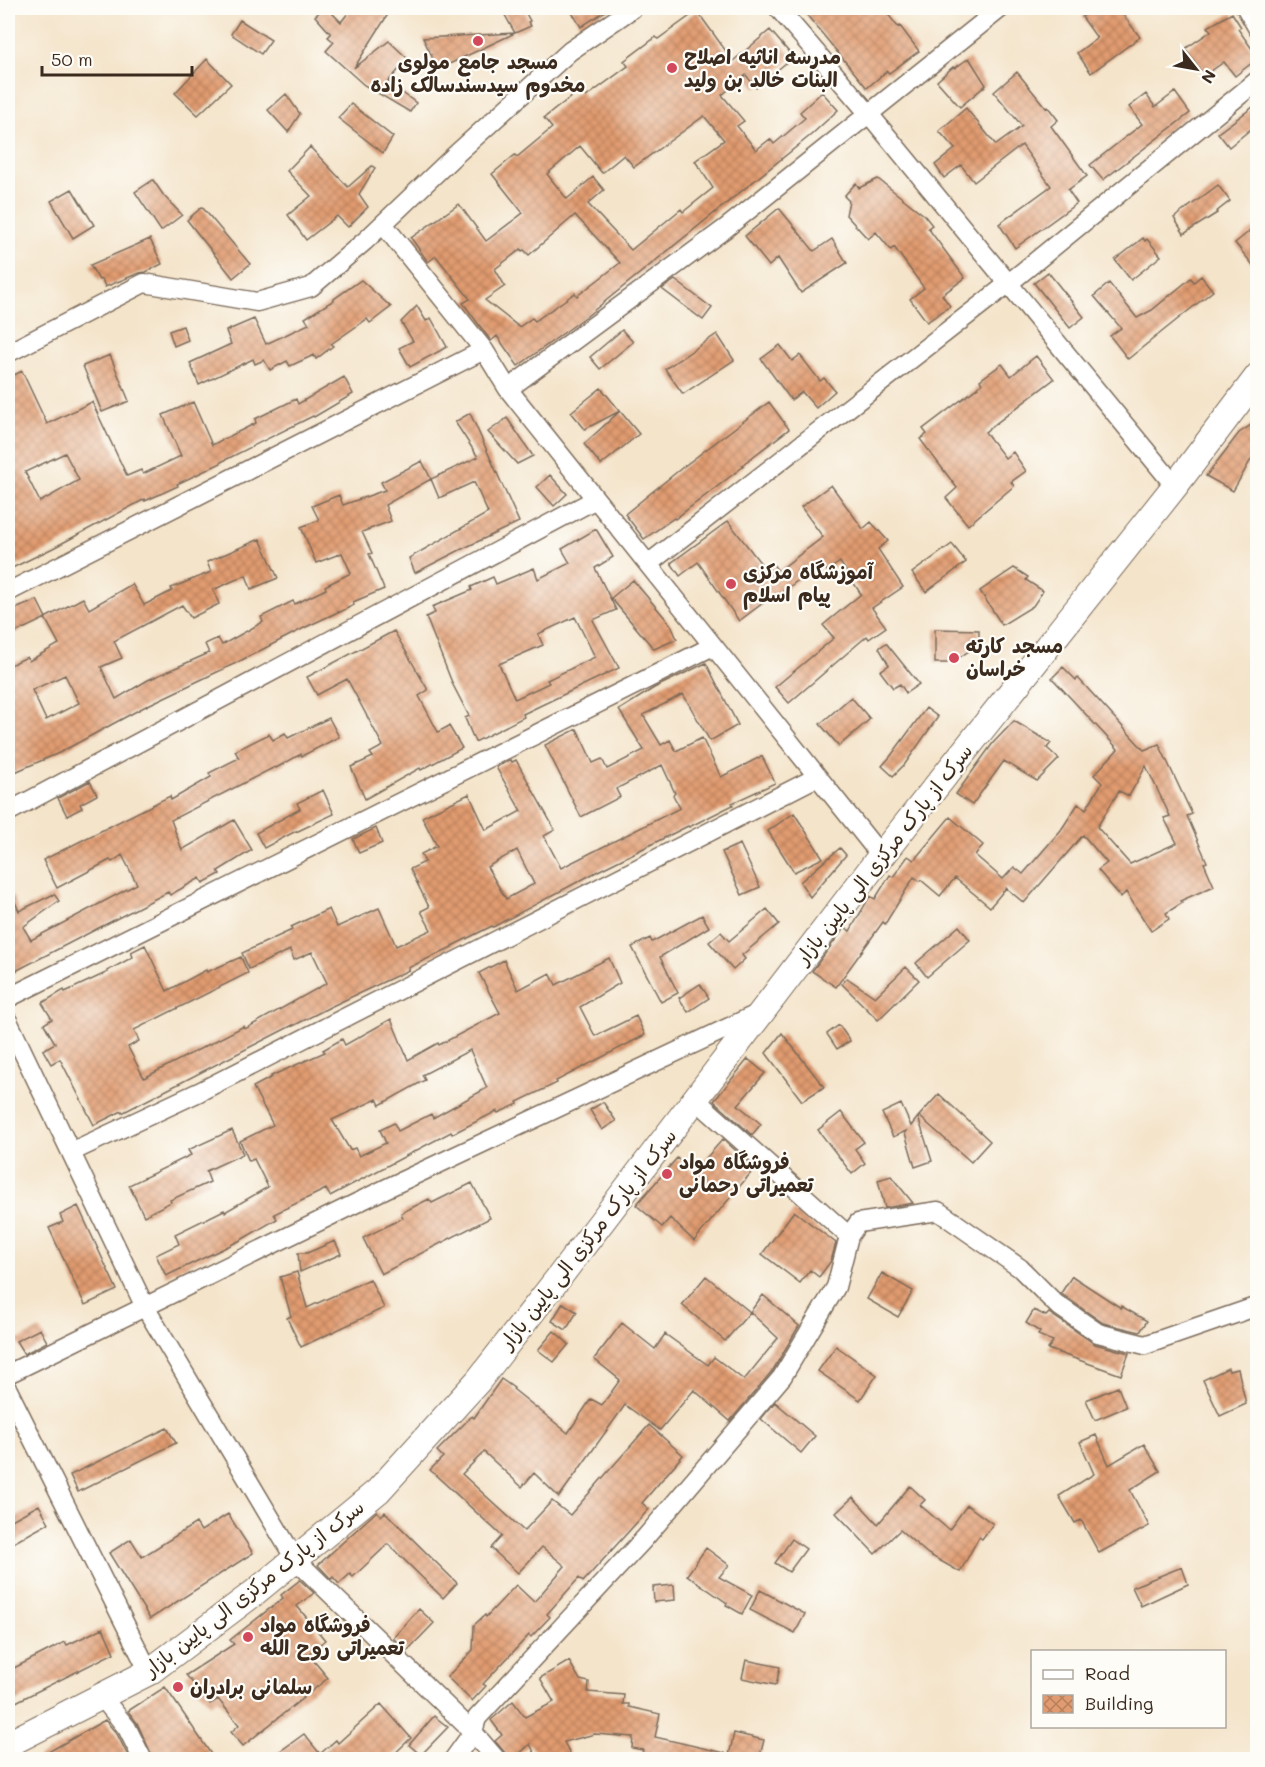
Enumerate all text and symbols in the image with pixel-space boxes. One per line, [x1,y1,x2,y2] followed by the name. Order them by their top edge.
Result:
[471,34,485,48] marker: مسجد جامع مولوی مخدوم سیدسندسالک زاده
[42,39,192,77] scale bar
[1166,39,1226,99] north arrow
[684,43,841,93] place label: مدرسه اناثیه اصلاح البنات خالد بن ولید
[51,47,93,71] text: 50 m
[371,48,585,100] place label: مسجد جامع مولوی مخدوم سیدسندسالک زاده
[665,61,679,75] marker: مدرسه اناثیه اصلاح البنات خالد بن ولید
[1197,66,1221,88] text: N
[743,558,875,610] place label: آموزشگاه مرکزی پیام اسلام
[724,577,738,591] marker: آموزشگاه مرکزی پیام اسلام
[966,632,1063,681] place label: مسجد کارته خراسان
[947,651,961,665] marker: مسجد کارته خراسان
[788,738,978,971] street label: سرک از پارک مرکزی الی پایین بازار
[492,1123,682,1356] street label: سرک از پارک مرکزی الی پایین بازار
[679,1148,814,1198] place label: فروشگاه مواد تعمیراتی رحمانی
[660,1167,674,1181] marker: فروشگاه مواد تعمیراتی رحمانی
[136,1493,369,1683] street label: سرک از پارک مرکزی الی پایین بازار
[260,1611,405,1661] place label: فروشگاه مواد تعمیراتی روح الله
[241,1630,255,1644] marker: فروشگاه مواد تعمیراتی روح الله
[1031,1650,1226,1728] legend
[1085,1661,1130,1685] text: Road
[190,1673,312,1700] place label: سلمانی برادران
[171,1680,185,1694] marker: سلمانی برادران
[1085,1691,1153,1715] text: Building

